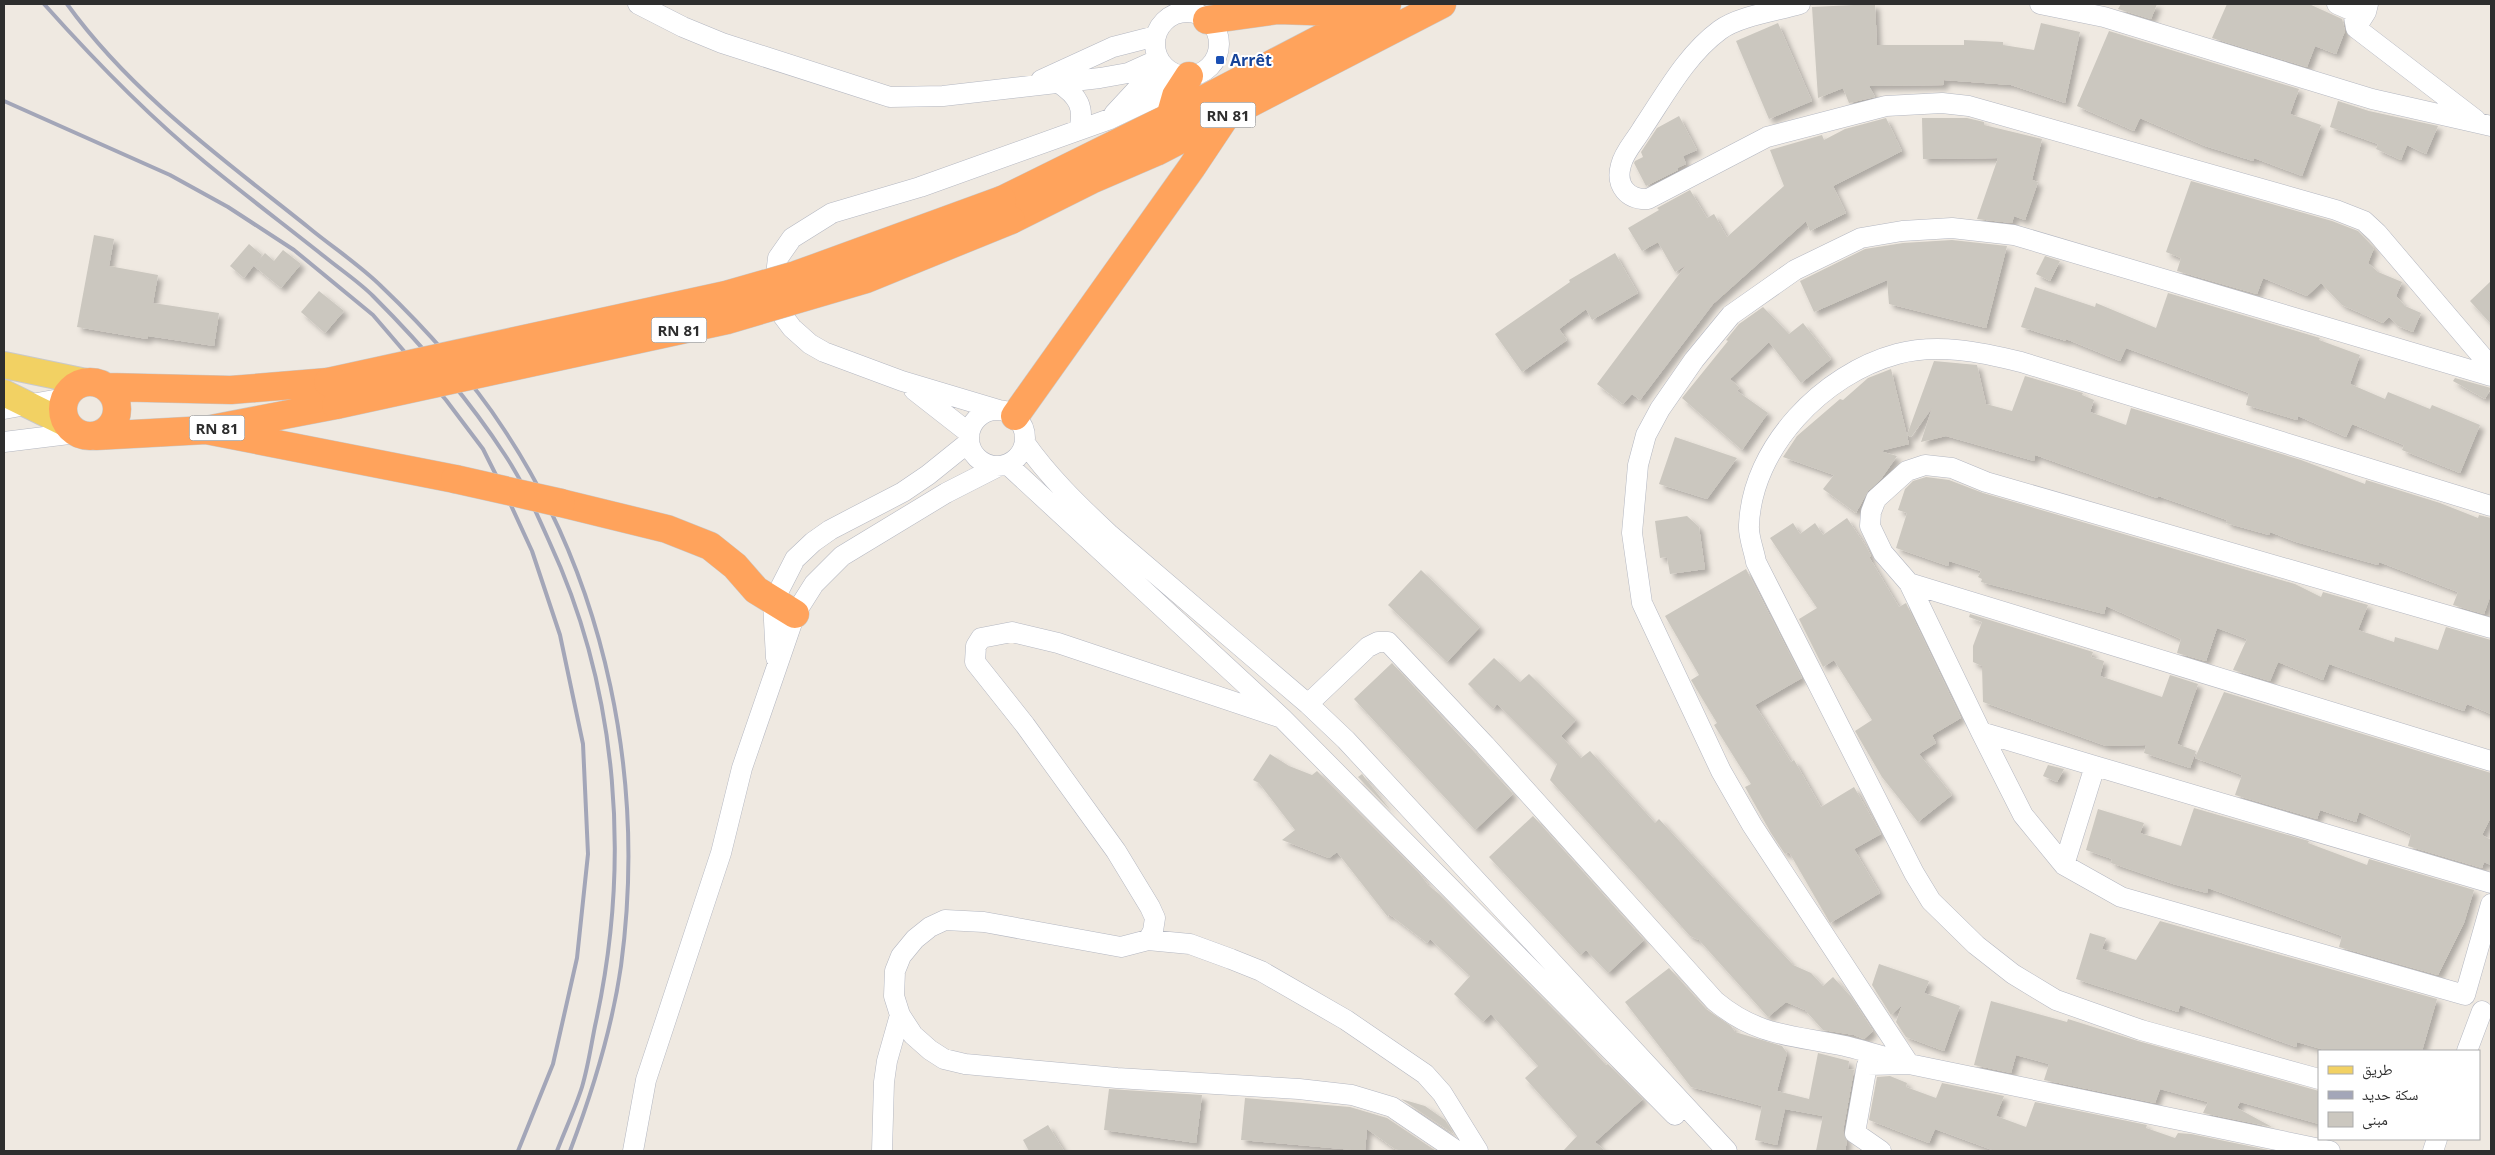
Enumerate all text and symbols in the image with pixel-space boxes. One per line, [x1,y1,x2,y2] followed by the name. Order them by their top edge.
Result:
[1230,49,1272,71] place label: Arrêt
[1214,54,1226,66] marker: Arrêt
[1200,102,1256,128] road number: RN 81
[652,318,706,342] road number: RN 81
[190,416,244,440] road number: RN 81
[2318,1050,2480,1140] legend
[2362,1059,2393,1080] text: طريق
[2362,1084,2418,1104] text: سكة حديد
[2362,1109,2388,1130] text: مبنى

